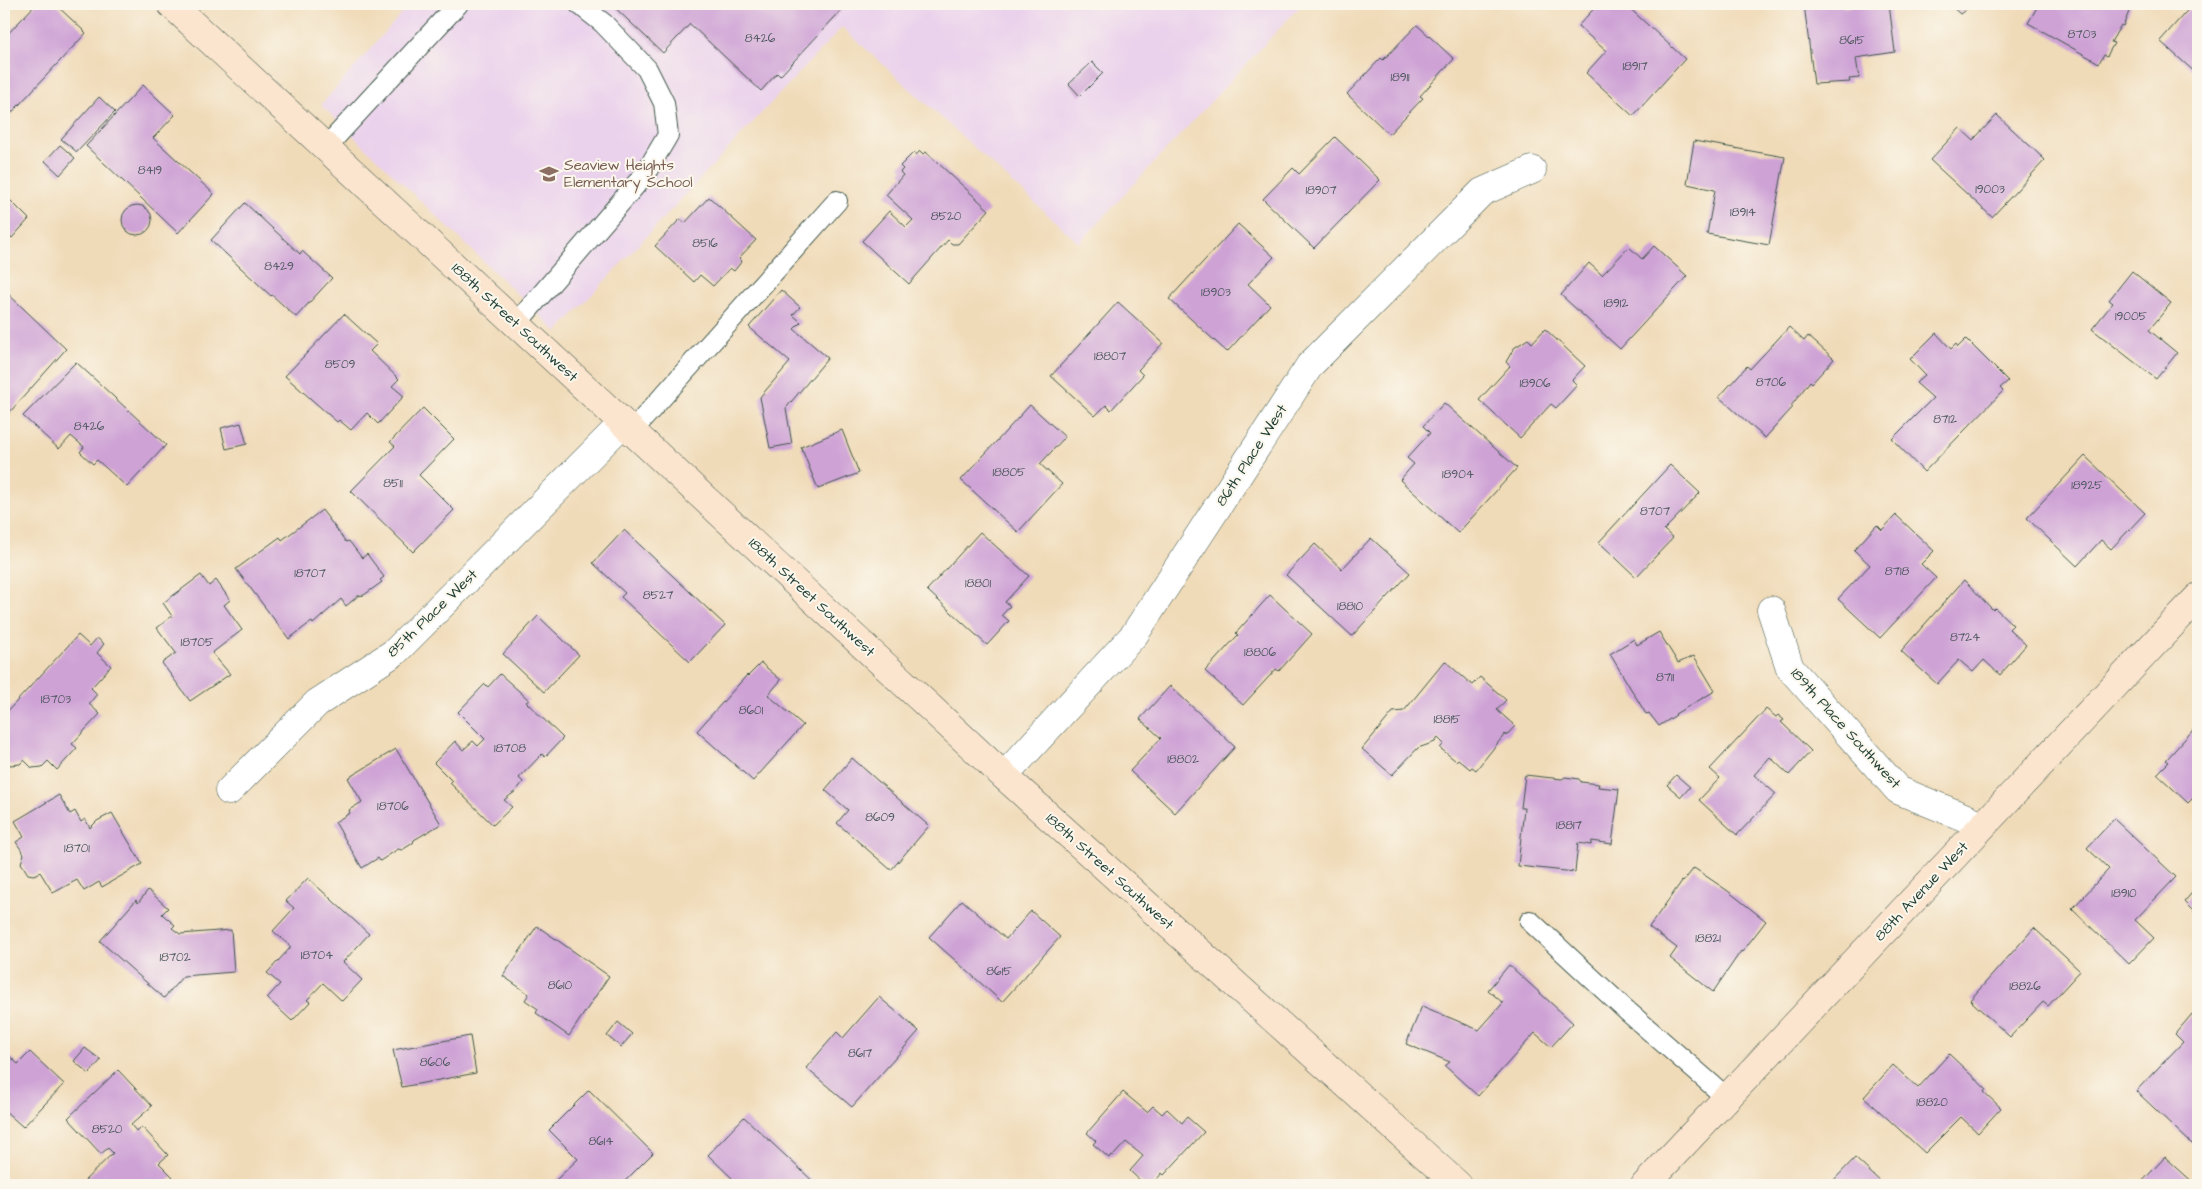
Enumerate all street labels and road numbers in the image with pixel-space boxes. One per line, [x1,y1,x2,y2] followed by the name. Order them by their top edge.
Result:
[447,258,583,387] street label: 188th Street Southwest
[1211,400,1292,510] street label: 86th Place West
[744,533,880,662] street label: 188th Street Southwest
[382,565,482,662] street label: 85th Place West
[1786,663,1906,793] street label: 189th Place Southwest
[1041,808,1178,935] street label: 188th Street Southwest
[1870,837,1973,946] street label: 88th Avenue West

